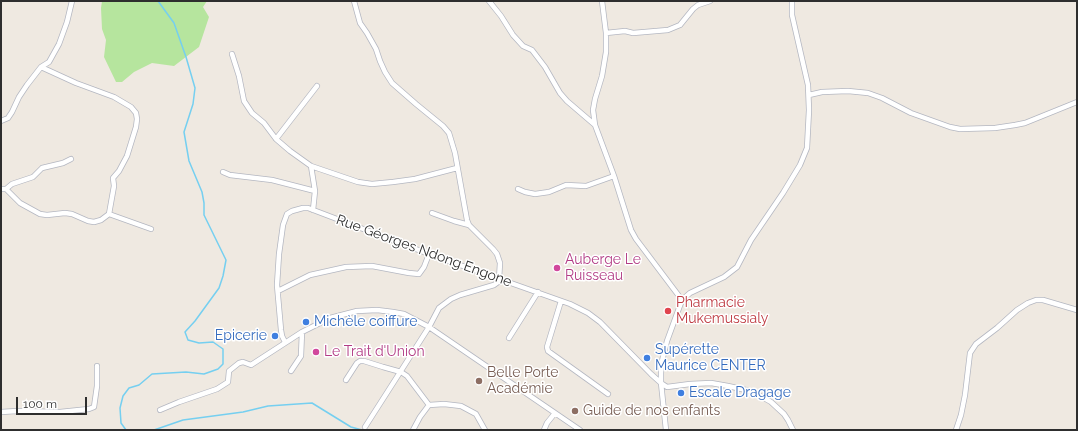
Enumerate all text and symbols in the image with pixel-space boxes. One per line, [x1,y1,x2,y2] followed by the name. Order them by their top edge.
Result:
[334,211,514,291] street label: Rue Géorges Ndong Engone
[565,252,641,284] place label: Auberge Le Ruisseau
[552,263,562,273] marker: Auberge Le Ruisseau
[676,295,768,328] place label: Pharmacie Mukemussialy
[663,306,673,316] marker: Pharmacie Mukemussialy
[314,314,417,330] place label: Michèle coiffure
[301,317,311,327] marker: Michèle coiffure
[215,328,267,344] place label: Epicerie
[270,331,280,341] marker: Epicerie
[655,342,766,374] place label: Supérette Maurice CENTER
[324,344,425,360] place label: Le Trait d'Union
[311,347,321,357] marker: Le Trait d'Union
[642,353,652,363] marker: Supérette Maurice CENTER
[487,365,559,398] place label: Belle Porte Académie
[474,376,484,386] marker: Belle Porte Académie
[689,385,791,401] place label: Escale Dragage
[676,388,686,398] marker: Escale Dragage
[18,389,89,415] scale bar
[23,397,57,411] text: 100 m
[583,403,720,419] place label: Guide de nos enfants
[570,406,580,416] marker: Guide de nos enfants

